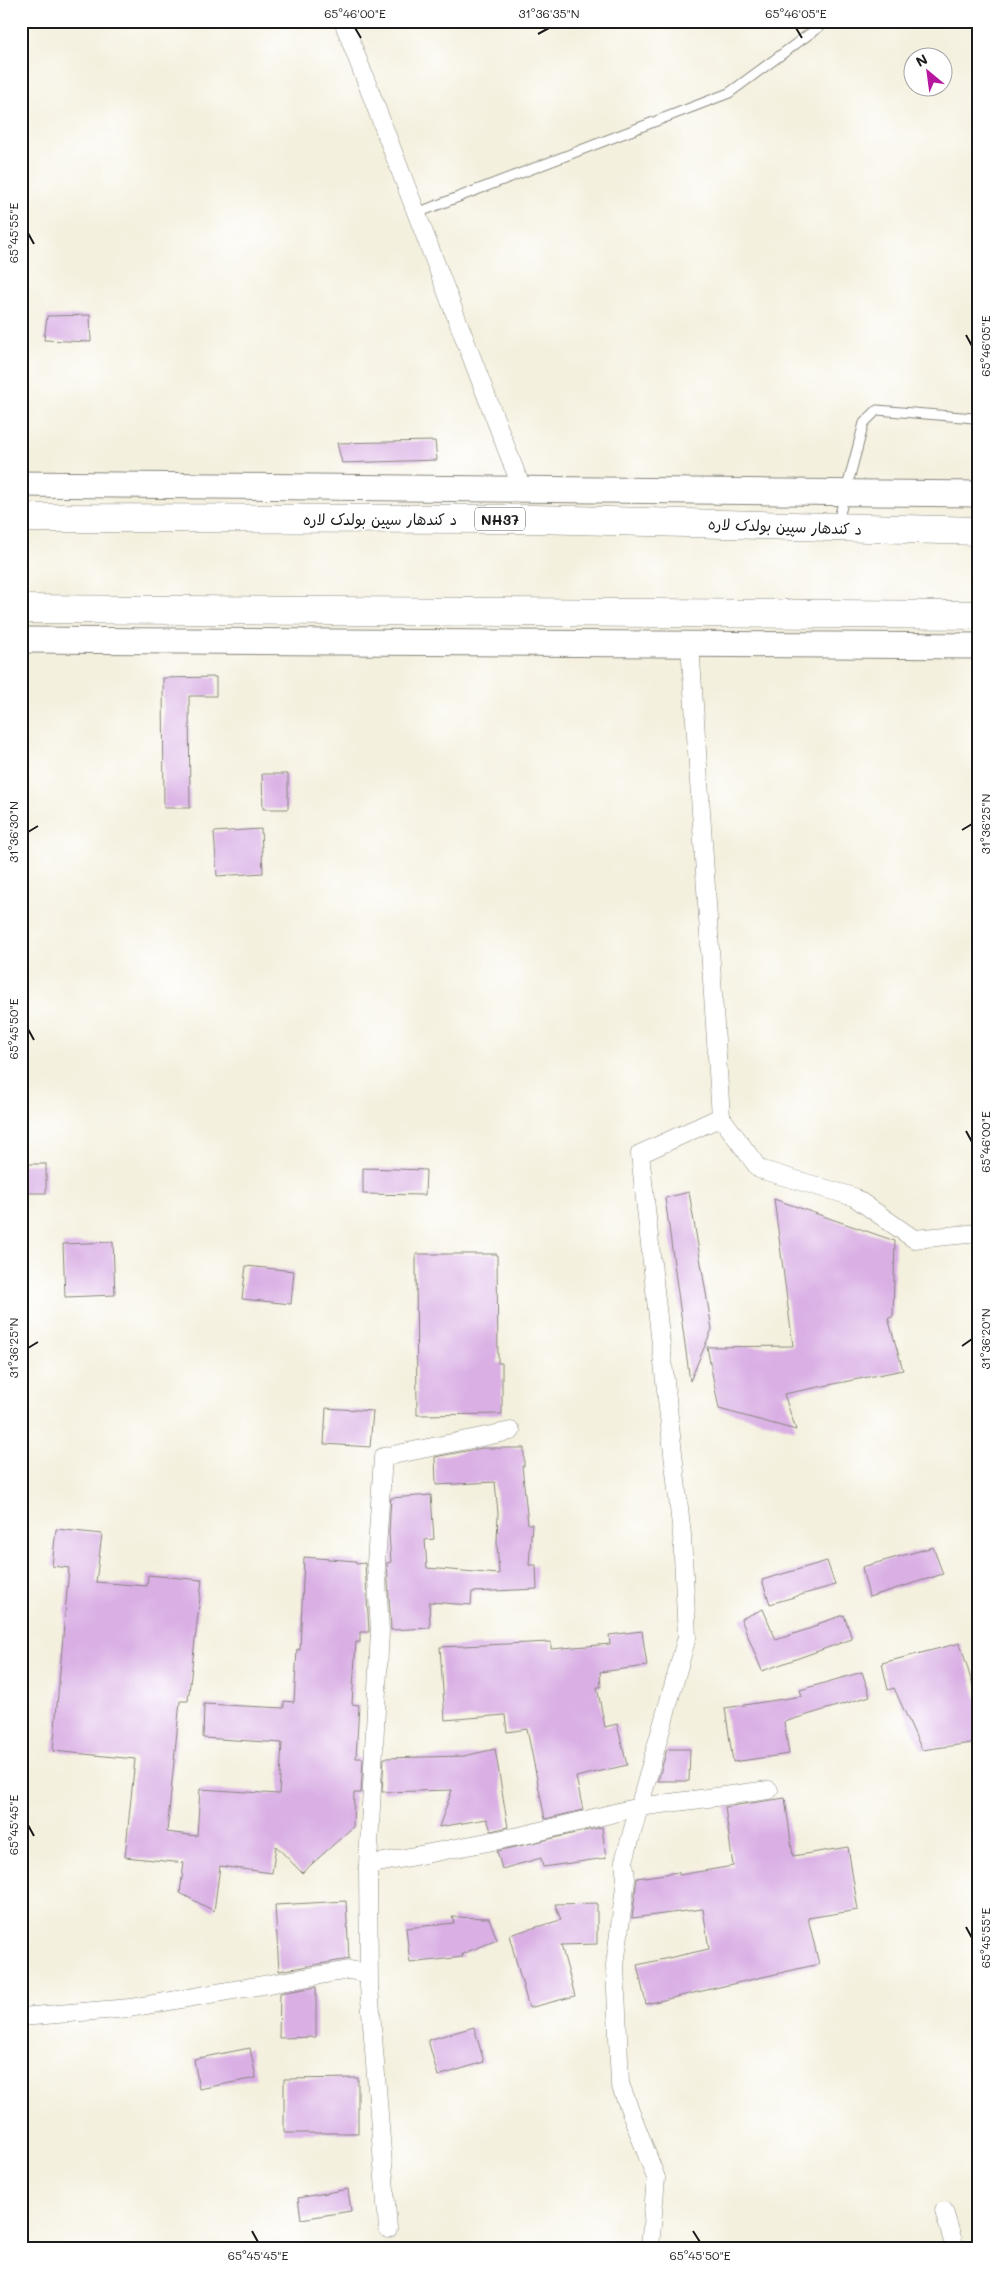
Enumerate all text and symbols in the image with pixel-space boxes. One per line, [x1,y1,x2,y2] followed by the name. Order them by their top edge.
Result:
[324,5,386,21] text: 65°46'00"E
[518,5,580,21] text: 31°36'35"N
[765,5,827,21] text: 65°46'05"E
[902,48,952,98] north arrow
[912,49,931,71] text: N
[5,203,21,263] text: 65°45'55"E
[977,315,993,377] text: 65°46'05"E
[475,508,525,530] road number: NH37
[303,509,457,530] street label: د کندهار سپین بولدک لاره
[708,513,862,540] street label: د کندهار سپین بولدک لاره
[977,794,993,854] text: 31°36'25"N
[5,801,21,863] text: 31°36'30"N
[5,998,21,1060] text: 65°45'50"E
[977,1111,993,1173] text: 65°46'00"E
[977,1308,993,1370] text: 31°36'20"N
[5,1318,21,1378] text: 31°36'25"N
[5,1795,21,1855] text: 65°45'45"E
[977,1908,993,1968] text: 65°45'55"E
[228,2247,288,2263] text: 65°45'45"E
[669,2247,731,2263] text: 65°45'50"E

